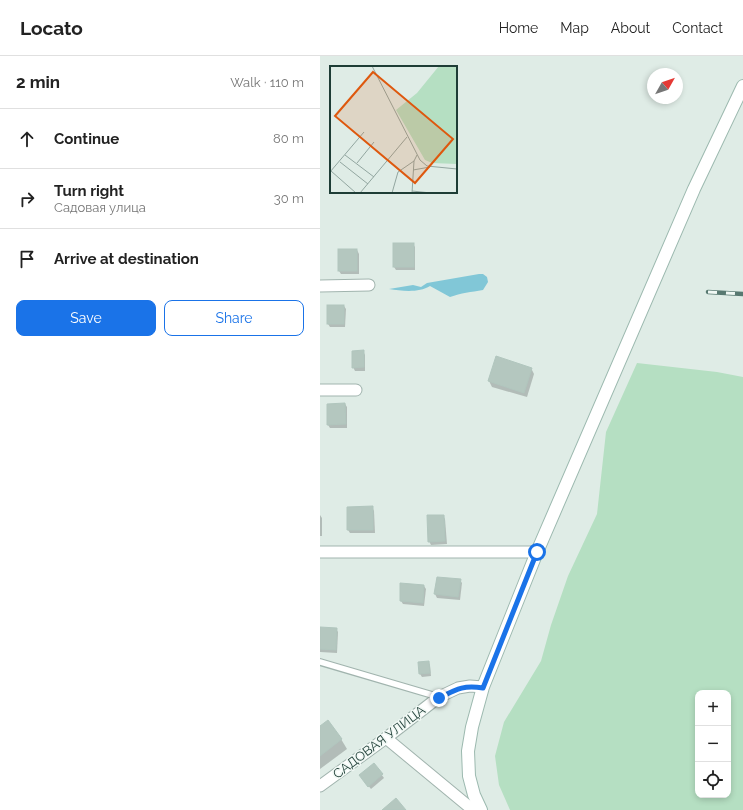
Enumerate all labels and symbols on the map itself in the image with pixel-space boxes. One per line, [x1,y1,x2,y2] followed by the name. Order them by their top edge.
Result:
[330,66,457,193] inset map
[647,68,683,104] north arrow
[528,543,546,561] route start
[430,689,448,707] route end
[330,702,428,782] street label: САДОВАЯ УЛИЦА

